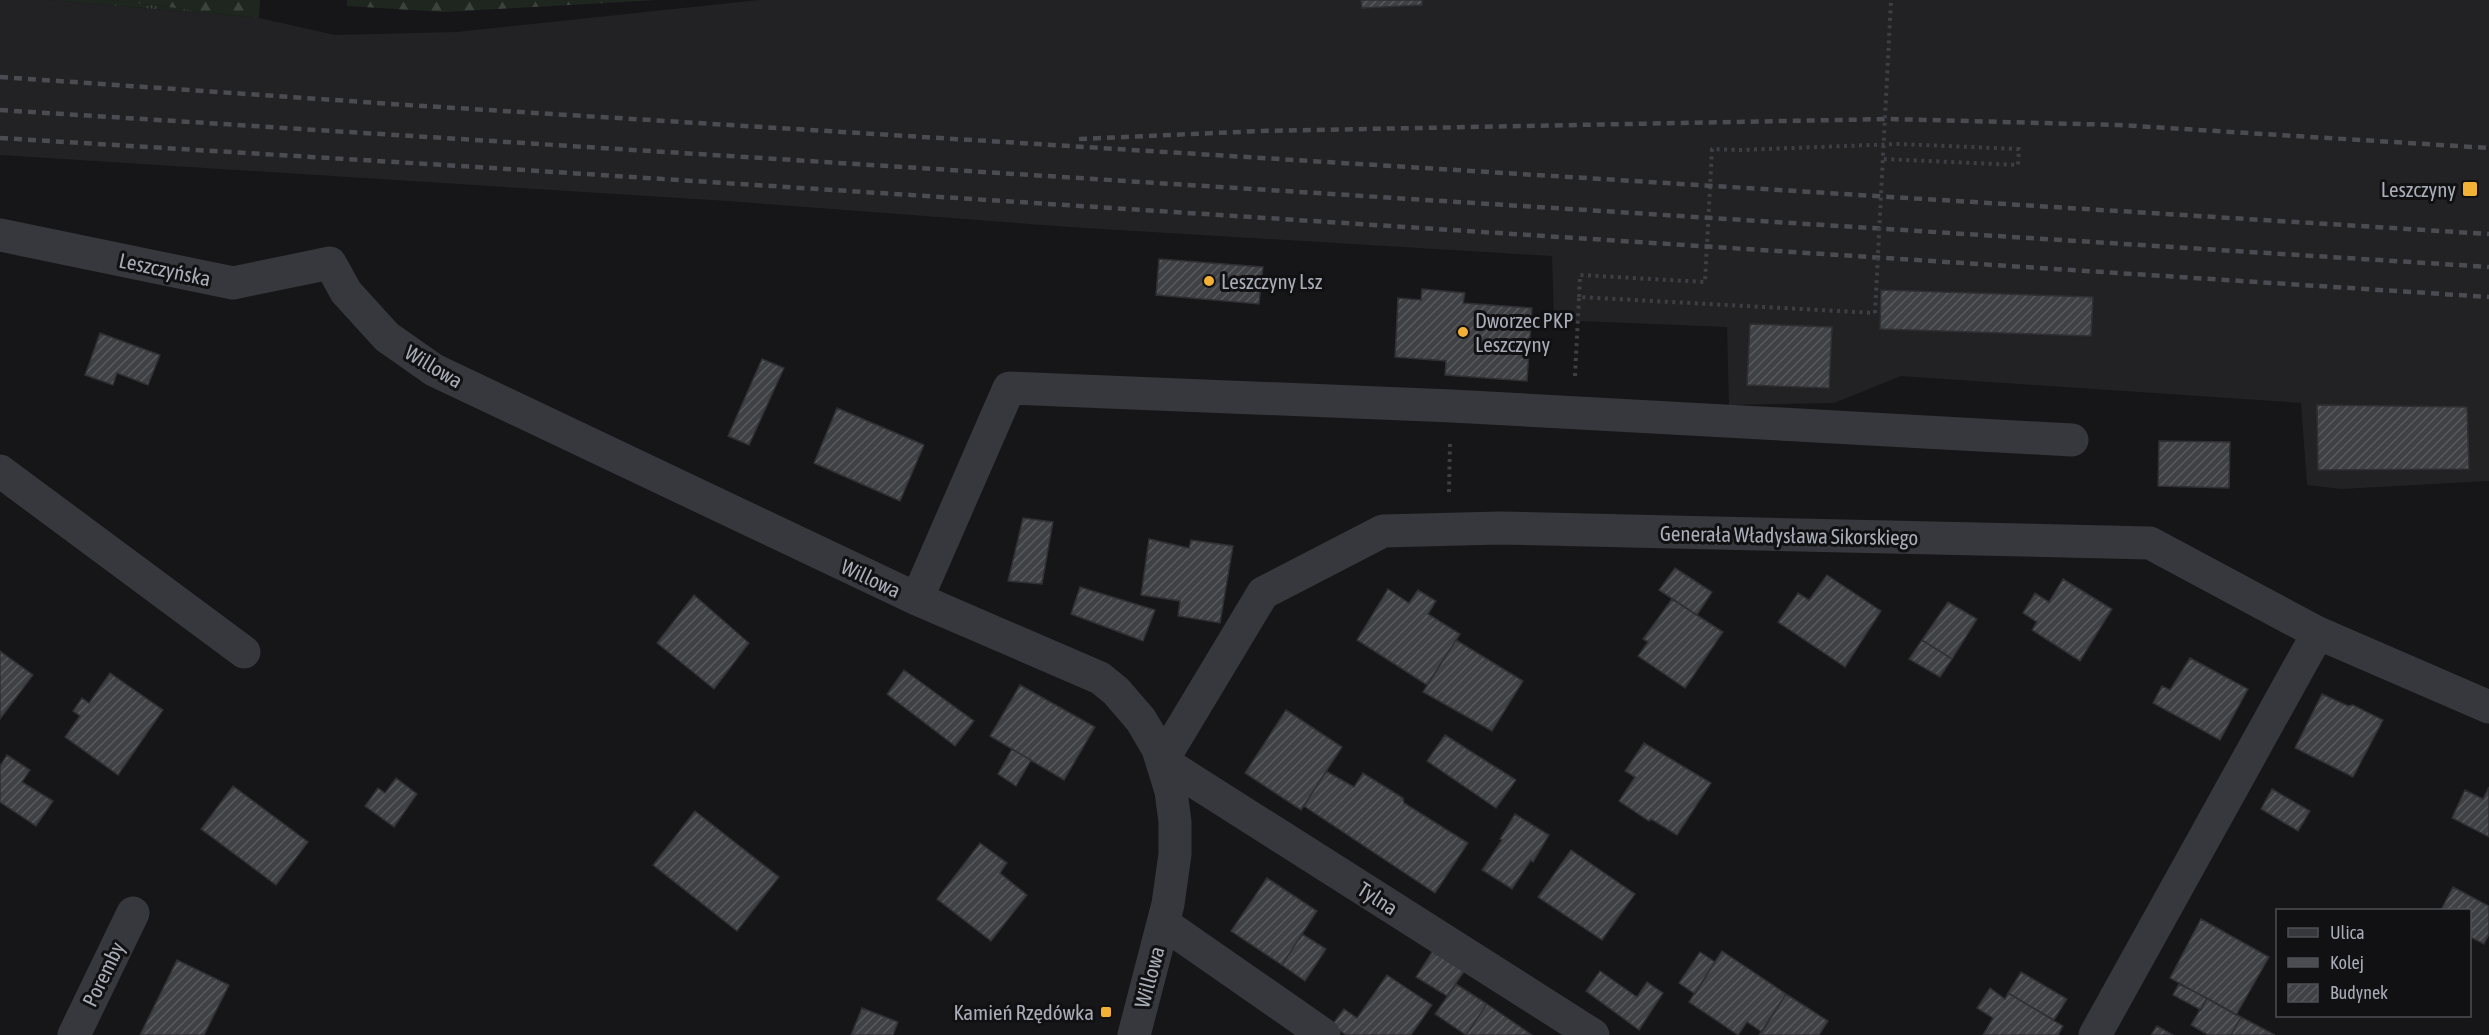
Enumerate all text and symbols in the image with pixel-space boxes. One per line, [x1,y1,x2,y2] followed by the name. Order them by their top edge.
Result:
[2381,177,2456,201] place label: Leszczyny
[2461,180,2479,198] marker: Leszczyny
[117,248,213,290] street label: Leszczyńska
[1221,269,1323,293] place label: Leszczyny Lsz
[1202,274,1216,288] marker: Leszczyny Lsz
[1475,308,1573,356] place label: Dworzec PKP Leszczyny
[1456,325,1470,339] marker: Dworzec PKP Leszczyny
[401,340,467,392] street label: Willowa
[1660,521,1918,549] street label: Generała Władysława Sikorskiego
[838,554,904,602] street label: Willowa
[1354,876,1402,920] street label: Tylna
[2276,909,2471,1017] legend
[2330,922,2365,943] text: Ulica
[77,937,129,1010] street label: Poremby
[1129,944,1169,1010] street label: Willowa
[2330,952,2364,973] text: Kolej
[2330,982,2388,1003] text: Budynek
[953,1000,1094,1024] place label: Kamień Rzędówka
[1099,1005,1113,1019] marker: Kamień Rzędówka

